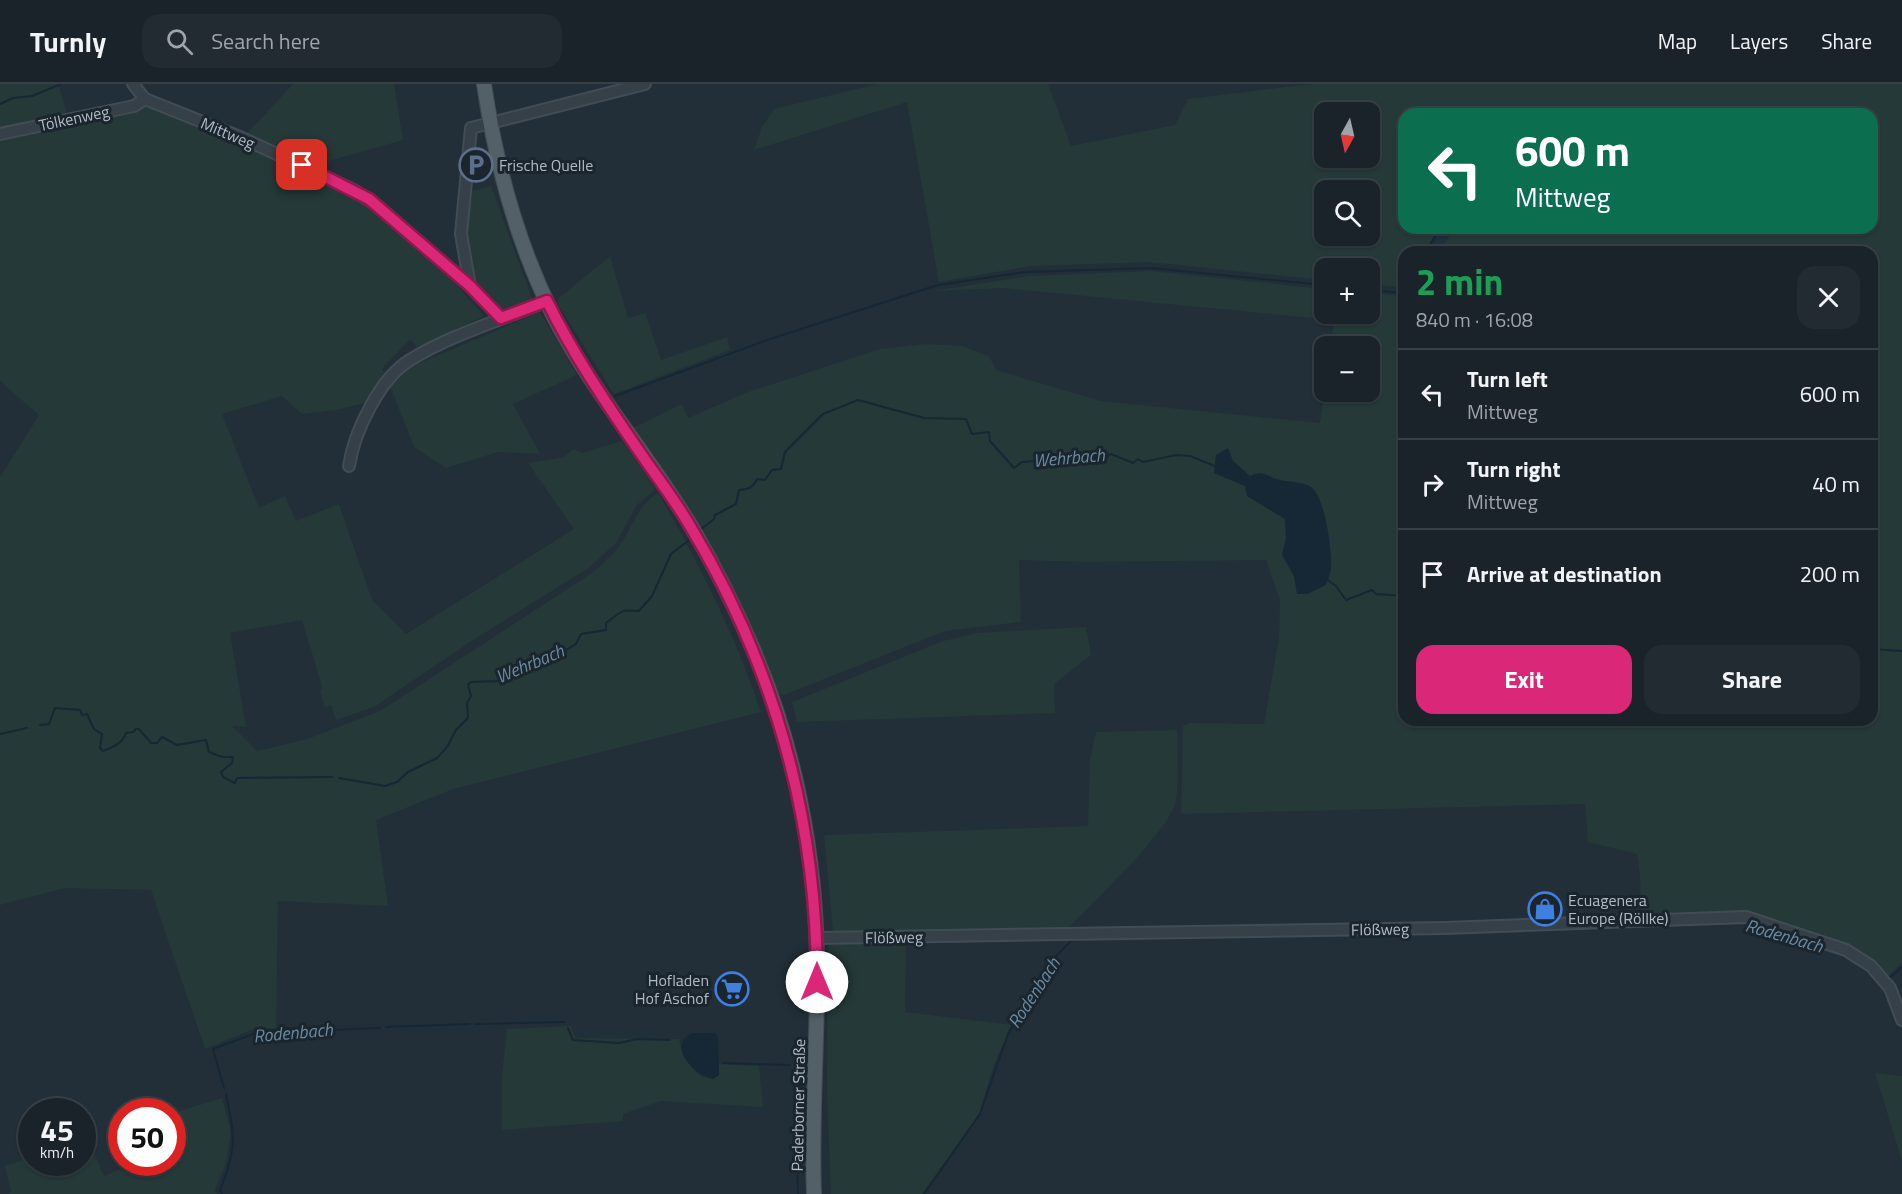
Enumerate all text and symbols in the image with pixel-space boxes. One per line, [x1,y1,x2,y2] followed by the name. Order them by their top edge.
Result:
[142,14,562,68] search box
[30,20,106,63] text: Turnly
[211,24,320,58] text: Search here
[163,25,196,58] icon: search
[1658,25,1697,57] text: Map
[1730,25,1788,57] text: Layers
[1821,25,1872,57] text: Share
[36,99,112,137] street label: Tölkenweg
[1314,102,1380,168] north arrow
[1314,102,1380,402] map controls
[197,111,259,155] street label: Mittweg
[1515,118,1630,182] text: 600 m
[1416,132,1494,210] icon: left
[276,139,327,190] pin
[458,147,494,183] parking icon: Frische Quelle
[285,148,318,181] icon: arrive
[499,153,593,177] place label: Frische Quelle
[1515,176,1611,217] text: Mittweg
[1314,180,1380,246] button: search
[1416,254,1503,309] text: 2 min
[1314,258,1380,324] button: +
[1797,266,1860,329] button: close
[1416,304,1533,335] text: 840 m · 16:08
[1314,336,1380,402] button: −
[1467,362,1548,396] text: Turn left
[1800,377,1860,411] text: 600 m
[1416,378,1449,411] icon: left
[1467,396,1538,427] text: Mittweg
[1032,441,1107,474] water label: Wehrbach
[1467,452,1561,486] text: Turn right
[1812,467,1860,501] text: 40 m
[1416,468,1449,501] icon: right
[1467,486,1538,517] text: Mittweg
[1467,557,1662,591] text: Arrive at destination
[1800,557,1860,591] text: 200 m
[1416,558,1449,591] icon: arrive
[492,637,569,690] water label: Wehrbach
[1416,645,1632,714] button: Exit
[1644,645,1860,714] button: Share
[1568,888,1669,930] place label: Ecuagenera Europe (Röllke)
[1527,891,1563,927] shop icon: Ecuagenera Europe (Röllke)
[1742,912,1827,960] water label: Rodenbach
[1351,916,1409,942] street label: Flößweg
[865,924,923,950] street label: Flößweg
[785,950,849,1014] position arrow
[1001,951,1067,1033] water label: Rodenbach
[635,968,710,1010] place label: Hofladen Hof Aschof
[714,971,750,1007] supermarket icon: Hofladen Hof Aschof
[252,1016,335,1049] water label: Rodenbach
[785,1039,811,1171] street label: Paderborner Straße
[108,1098,186,1176] speed limit sign: 50
[40,1107,74,1153] text: 45
[40,1141,74,1164] text: km/h

